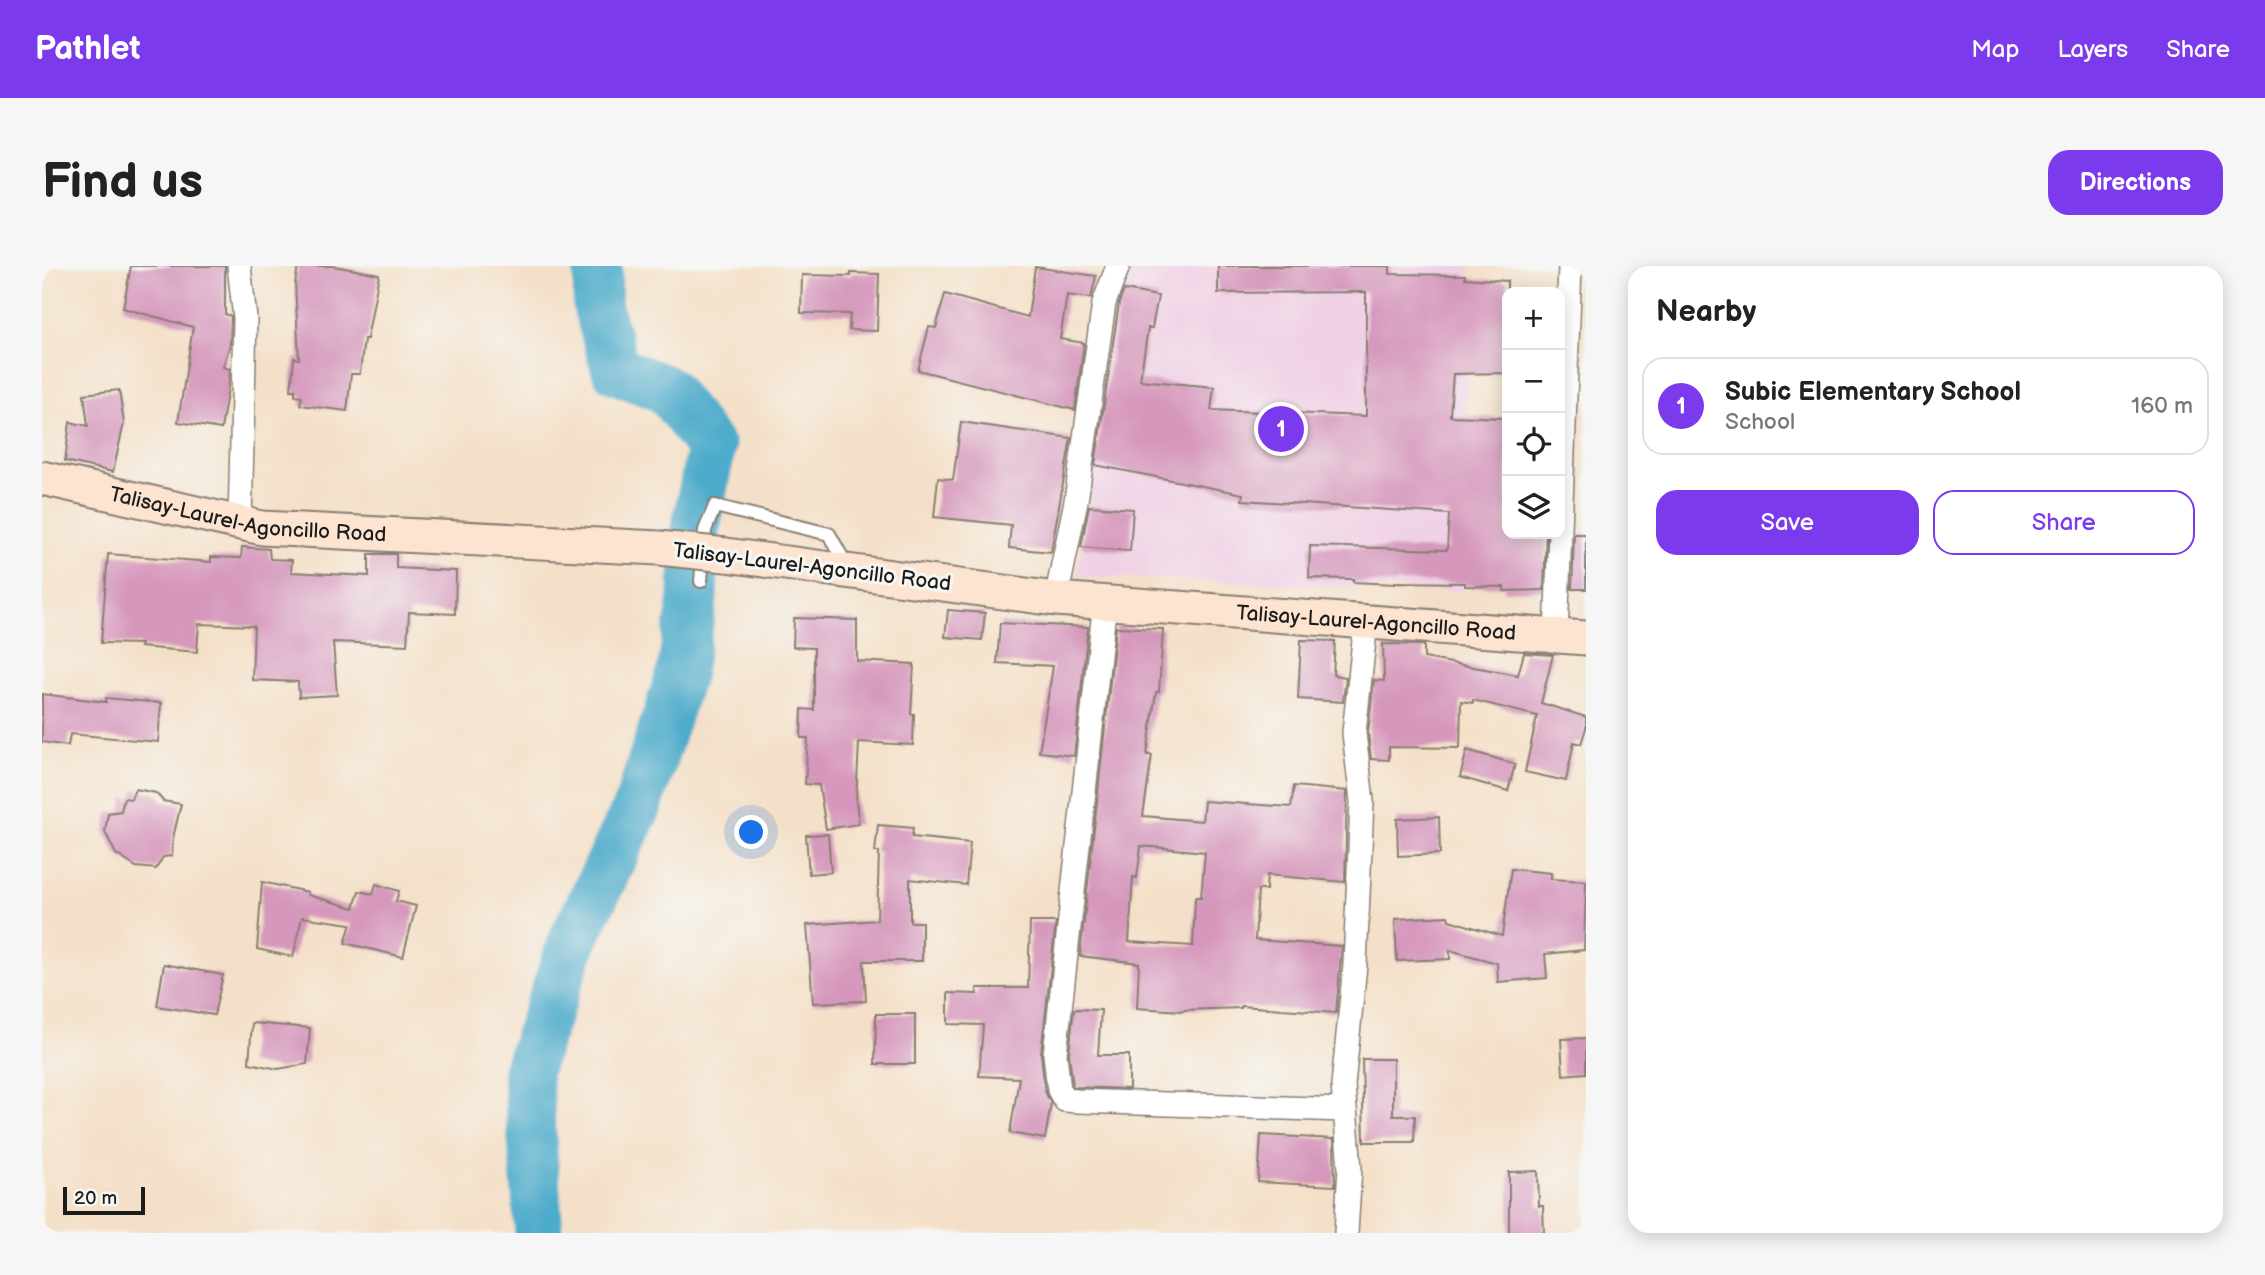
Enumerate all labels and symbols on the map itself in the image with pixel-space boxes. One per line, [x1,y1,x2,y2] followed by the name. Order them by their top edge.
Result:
[1258,403,1304,455] pin: 1
[107,481,387,547] street label: Talisay-Laurel-Agoncillo Road
[671,538,953,596] street label: Talisay-Laurel-Agoncillo Road
[1235,600,1517,645] street label: Talisay-Laurel-Agoncillo Road
[734,815,768,849] your location
[63,1184,145,1216] scale bar

